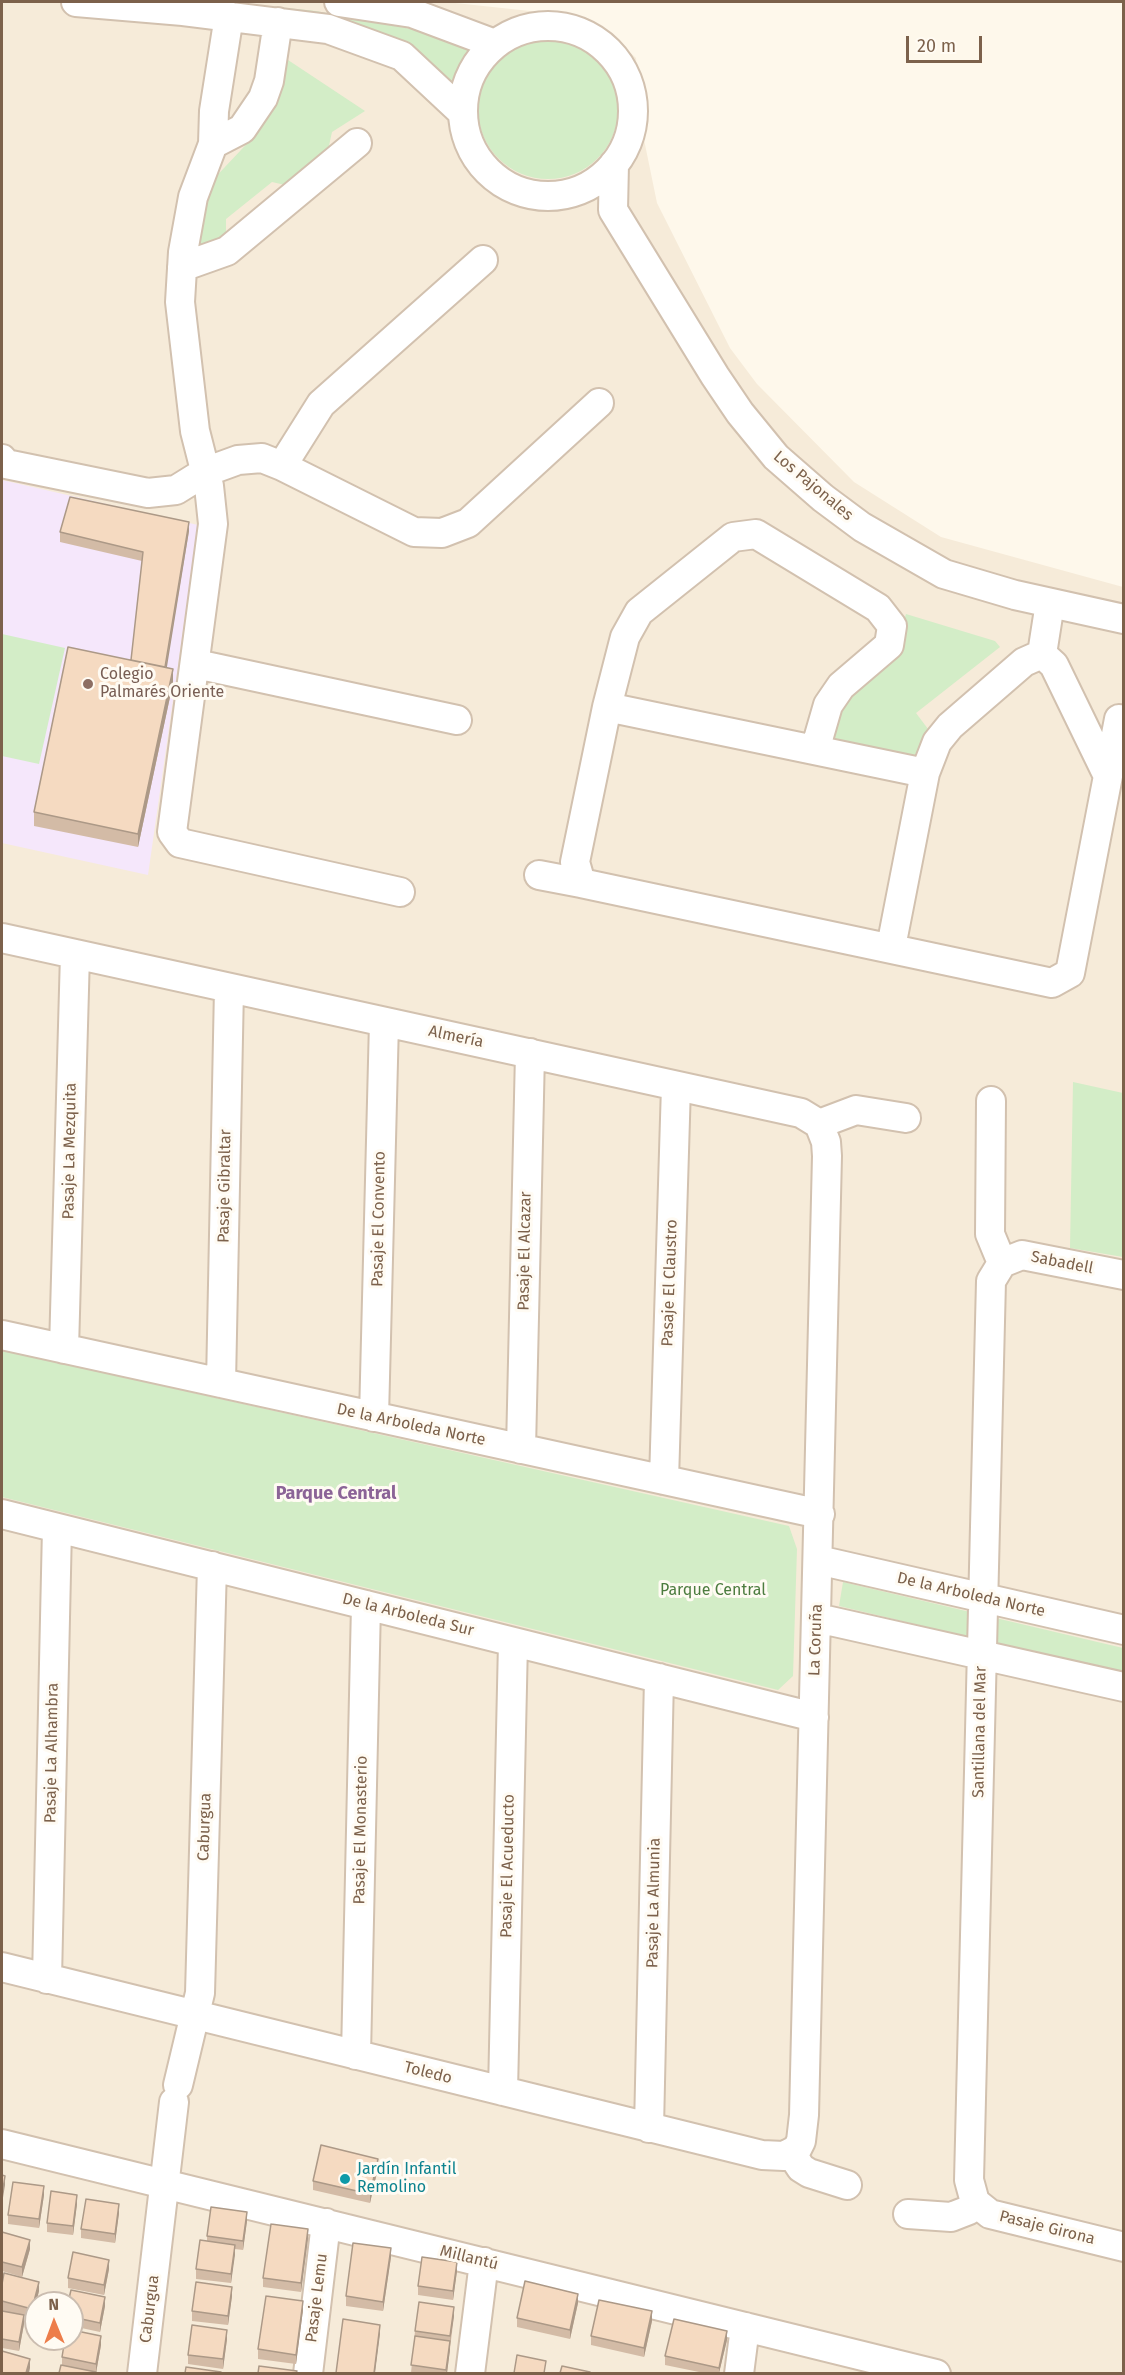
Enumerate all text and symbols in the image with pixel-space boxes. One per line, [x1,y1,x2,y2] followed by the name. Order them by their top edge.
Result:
[909,24,986,62] scale bar
[917,35,956,57] text: 20 m
[769,447,857,525] street label: Los Pajonales
[100,665,224,703] place label: Colegio Palmarés Oriente
[81,677,95,691] marker: Colegio Palmarés Oriente
[427,1022,485,1052] street label: Almería
[59,1082,81,1220] street label: Pasaje La Mezquita
[214,1129,236,1243] street label: Pasaje Gibraltar
[368,1151,390,1287] street label: Pasaje El Convento
[514,1191,536,1311] street label: Pasaje El Alcazar
[658,1219,682,1347] street label: Pasaje El Claustro
[1029,1248,1095,1278] street label: Sabadell
[335,1400,487,1450] street label: De la Arboleda Norte
[276,1483,396,1505] district label: Parque Central
[895,1569,1047,1621] street label: De la Arboleda Norte
[660,1581,766,1601] park label: Parque Central
[340,1589,476,1641] street label: De la Arboleda Sur
[805,1604,827,1676] street label: La Coruña
[969,1666,991,1798] street label: Santillana del Mar
[41,1683,63,1823] street label: Pasaje La Alhambra
[350,1755,372,1905] street label: Pasaje El Monasterio
[194,1792,216,1862] street label: Caburgua
[497,1794,519,1938] street label: Pasaje El Acueducto
[643,1838,665,1968] street label: Pasaje La Almunia
[402,2058,454,2088] street label: Toledo
[357,2160,456,2198] place label: Jardín Infantil Remolino
[338,2172,352,2186] marker: Jardín Infantil Remolino
[997,2207,1097,2249] street label: Pasaje Girona
[438,2241,500,2275] street label: Millantú
[302,2252,332,2344] street label: Pasaje Lemu
[136,2274,164,2344] street label: Caburgua
[24,2291,84,2351] north arrow
[48,2295,59,2314] text: N

